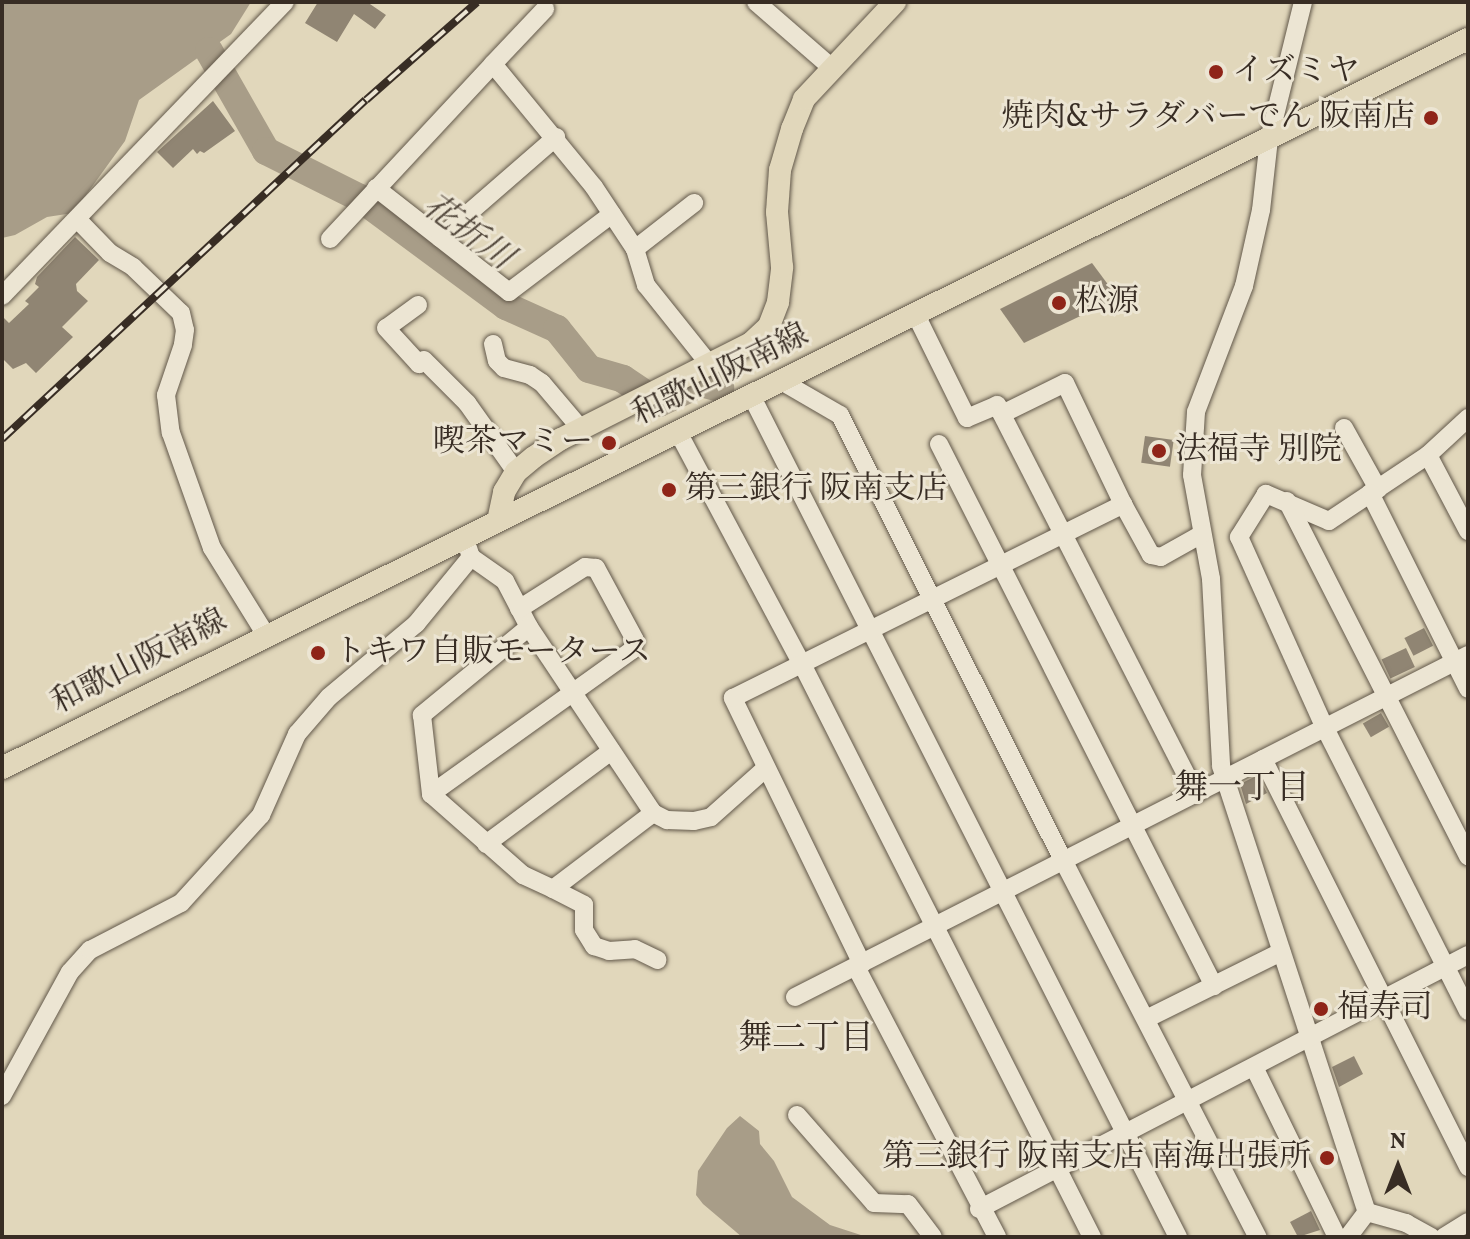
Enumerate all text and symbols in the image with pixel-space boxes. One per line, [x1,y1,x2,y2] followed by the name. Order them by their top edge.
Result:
[1232,53,1360,91] place label: イズミヤ
[1207,63,1225,81] marker: イズミヤ
[1001,99,1415,137] place label: 焼肉&サラダバーでん 阪南店
[1422,109,1440,127] marker: 焼肉&サラダバーでん 阪南店
[414,187,520,279] water label: 花折川
[1075,284,1139,322] place label: 松源
[1050,294,1068,312] marker: 松源
[626,317,816,435] street label: 和歌山阪南線
[433,424,593,462] place label: 喫茶マミー
[1175,432,1341,470] place label: 法福寺 別院
[600,434,618,452] marker: 喫茶マミー
[1150,442,1168,460] marker: 法福寺 別院
[685,471,947,509] place label: 第三銀行 阪南支店
[660,481,678,499] marker: 第三銀行 阪南支店
[46,602,234,724] street label: 和歌山阪南線
[334,634,653,672] place label: トキワ自販モータース
[309,644,327,662] marker: トキワ自販モータース
[1174,770,1310,810] district label: 舞一丁目
[1337,990,1433,1028] place label: 福寿司
[1312,1000,1330,1018] marker: 福寿司
[738,1020,874,1060] district label: 舞二丁目
[1358,1127,1438,1207] north arrow
[1390,1127,1406,1158] text: N
[882,1139,1311,1177] place label: 第三銀行 阪南支店 南海出張所
[1318,1149,1336,1167] marker: 第三銀行 阪南支店 南海出張所

